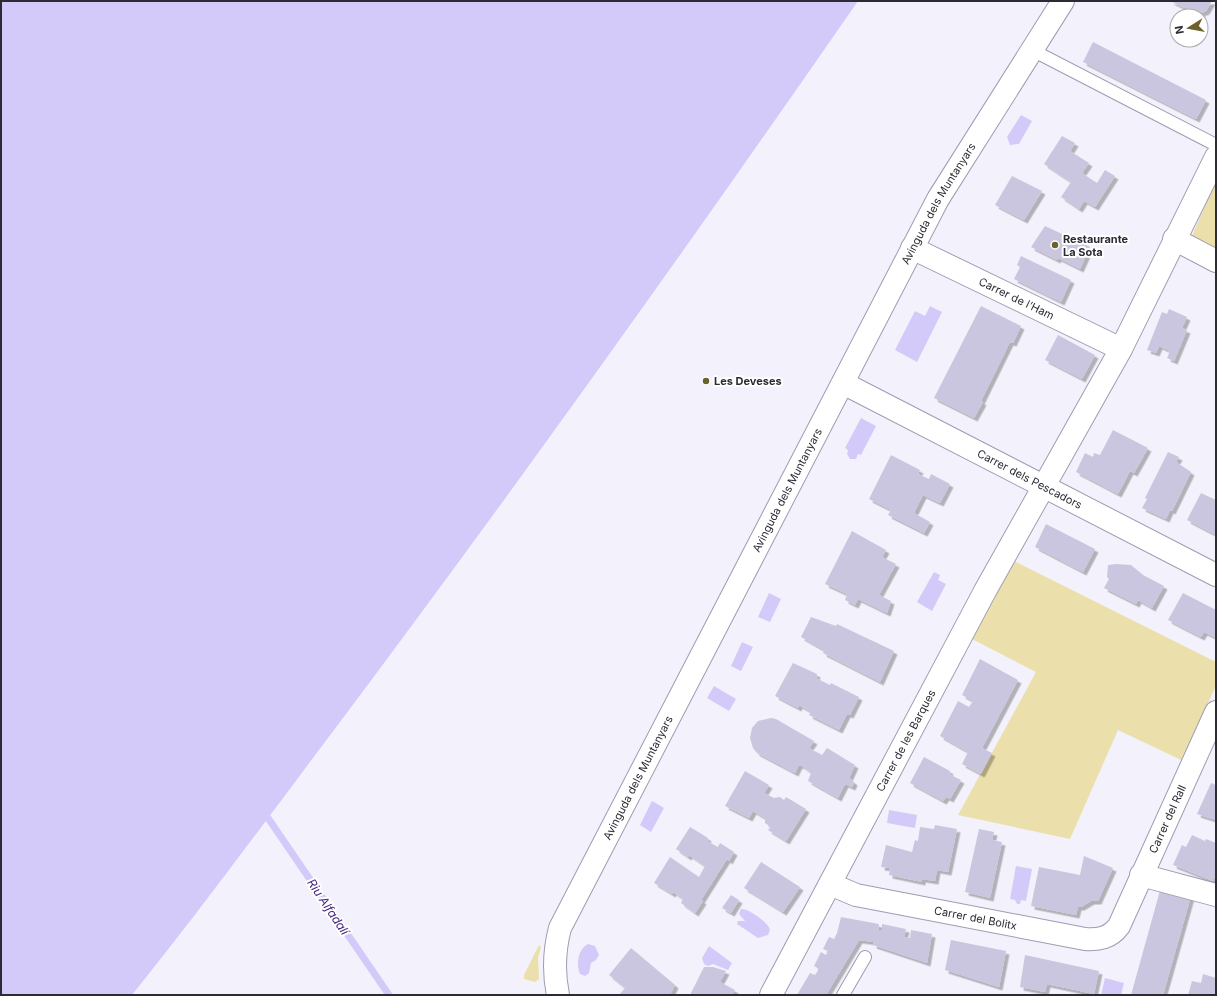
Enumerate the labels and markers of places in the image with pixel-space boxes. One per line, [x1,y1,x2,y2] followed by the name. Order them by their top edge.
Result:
[1063,232,1129,259] place label: Restaurante La Sota
[1050,240,1060,250] marker: Restaurante La Sota
[714,374,782,388] place label: Les Deveses
[701,376,711,386] marker: Les Deveses

